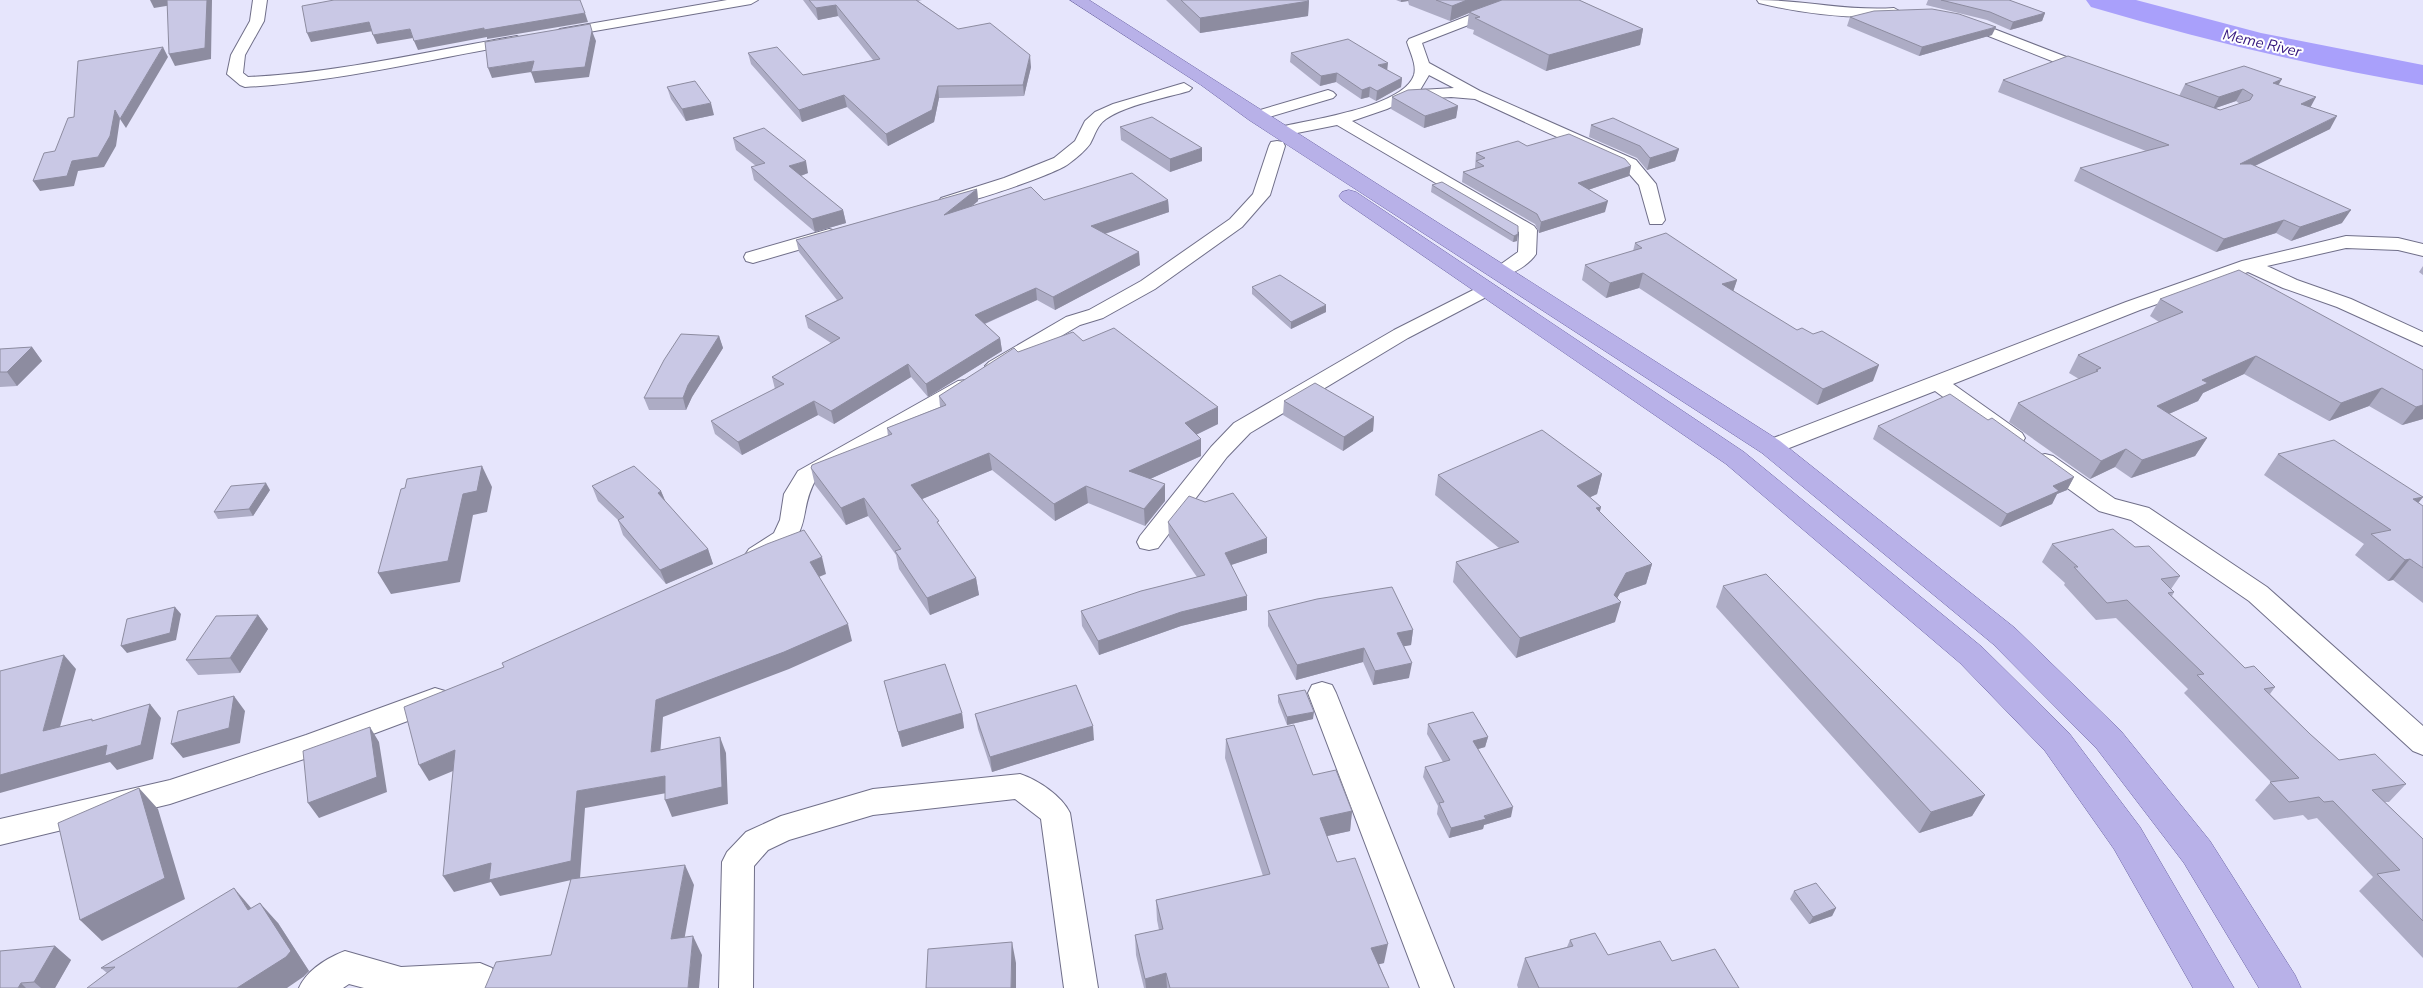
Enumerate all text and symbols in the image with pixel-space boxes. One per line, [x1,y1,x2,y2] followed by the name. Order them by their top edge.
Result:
[2221,24,2304,62] water label: Meme River

